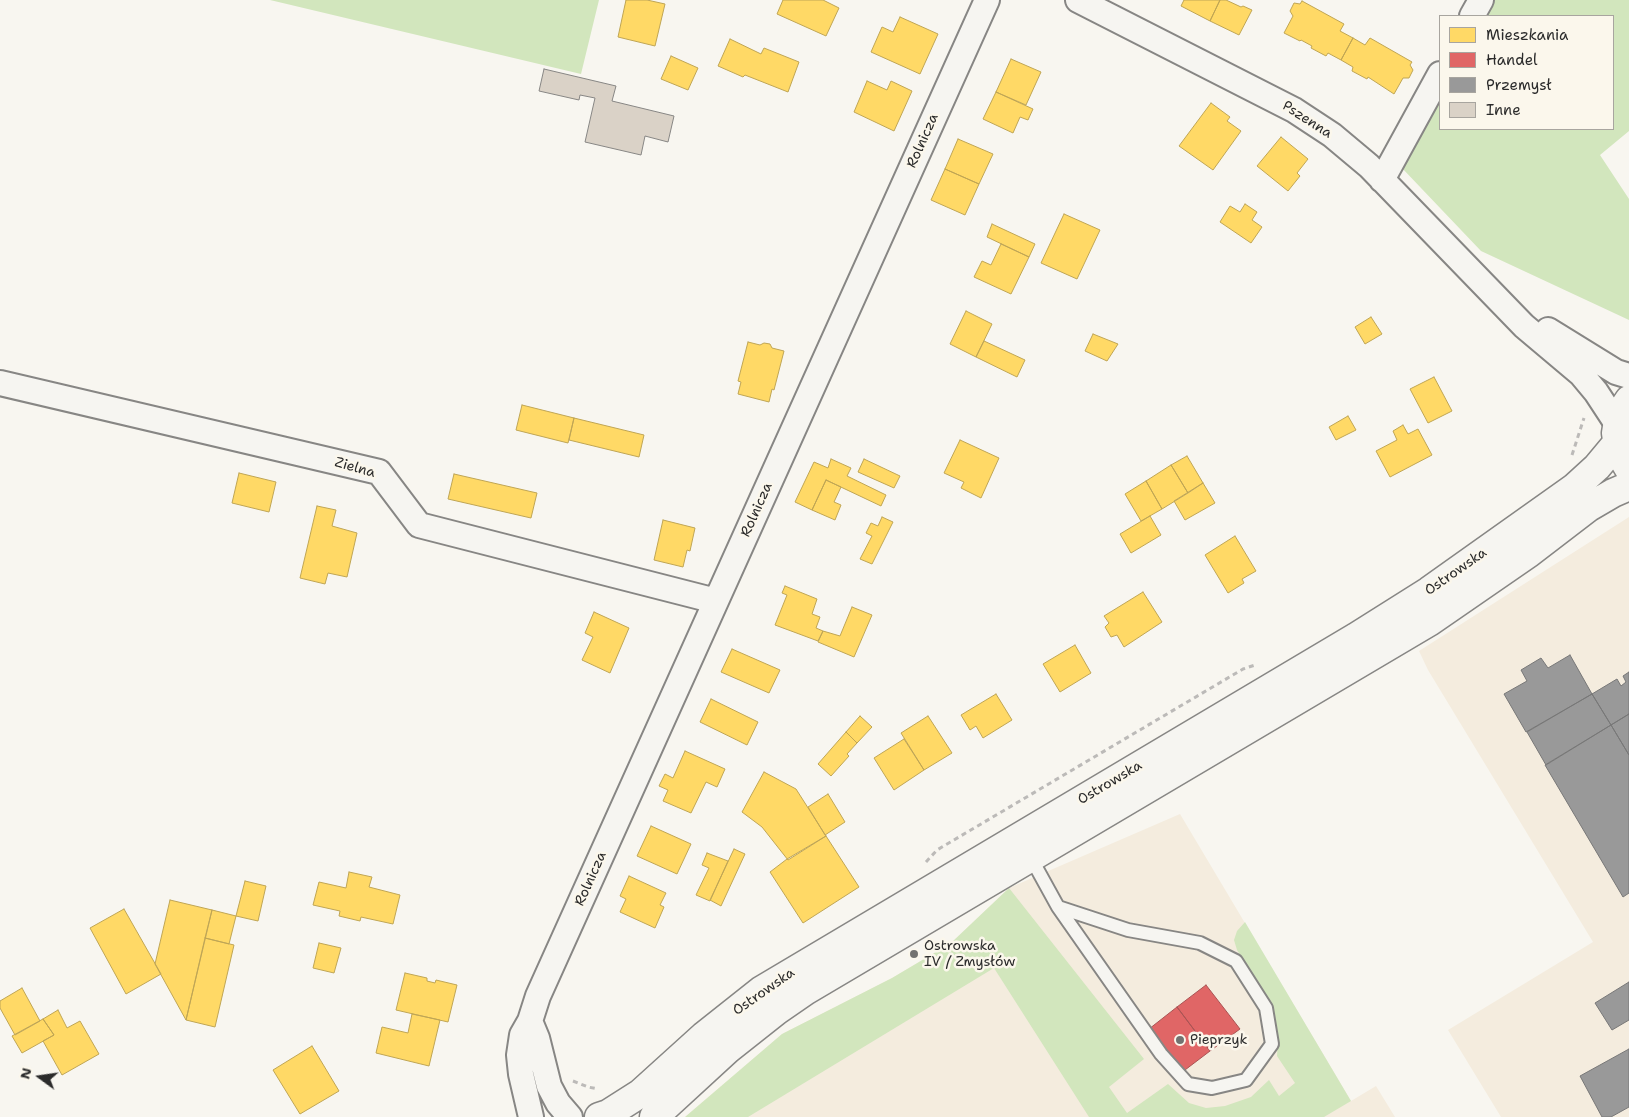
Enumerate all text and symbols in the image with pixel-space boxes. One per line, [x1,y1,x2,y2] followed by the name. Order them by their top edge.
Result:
[1439,15,1614,130] legend
[1486,25,1568,45] text: Mieszkania
[1486,50,1538,70] text: Handel
[1486,75,1552,95] text: Przemysł
[1279,98,1335,142] street label: Pszenna
[1486,100,1521,120] text: Inne
[904,111,942,171] street label: Rolnicza
[333,454,377,482] street label: Zielna
[738,480,776,540] street label: Rolnicza
[1422,545,1490,599] street label: Ostrowska
[1075,757,1145,809] street label: Ostrowska
[572,849,610,909] street label: Rolnicza
[924,938,1015,970] place label: Ostrowska IV / Zmysłów
[908,948,920,960] marker: Ostrowska IV / Zmysłów
[730,965,798,1019] street label: Ostrowska
[1190,1032,1248,1048] place label: Pieprzyk
[1174,1034,1186,1046] marker: Pieprzyk
[15,1052,65,1102] north arrow
[15,1066,36,1081] text: N

